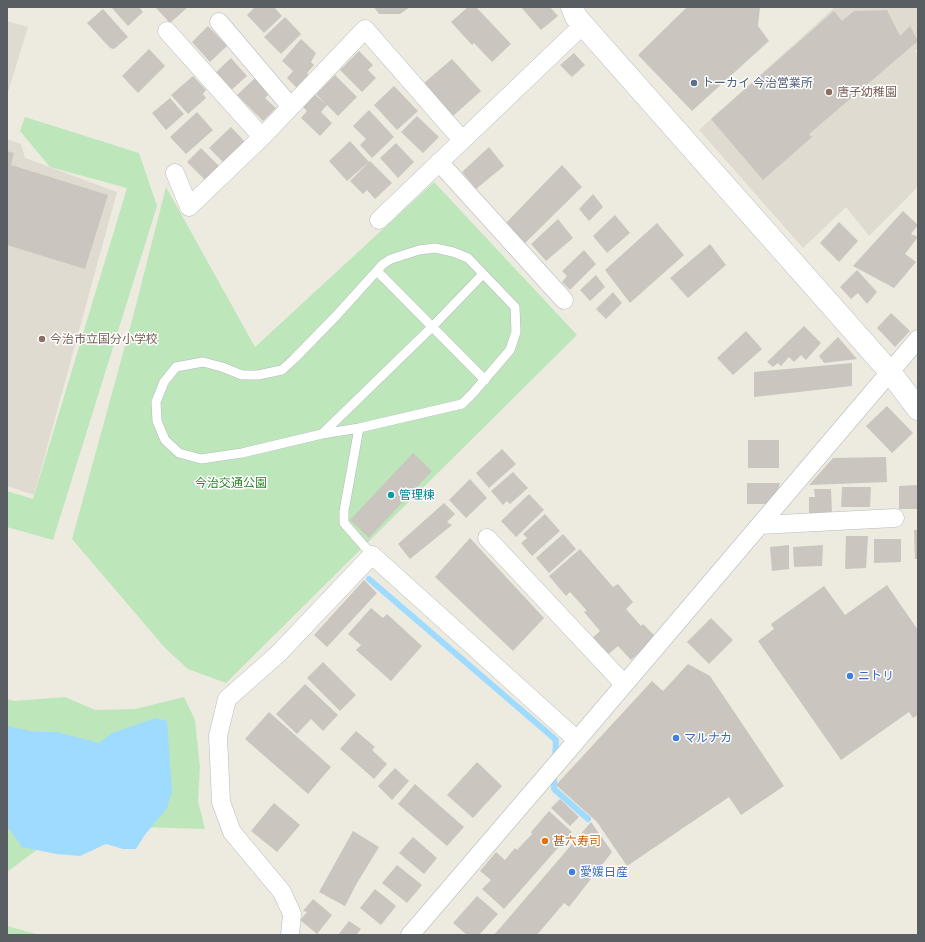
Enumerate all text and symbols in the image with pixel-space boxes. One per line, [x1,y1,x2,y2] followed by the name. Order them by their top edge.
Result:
[702,76,813,90] place label: トーカイ 今治営業所
[689,78,699,88] marker: トーカイ 今治営業所
[837,85,897,99] place label: 唐子幼稚園
[824,87,834,97] marker: 唐子幼稚園
[50,332,158,346] place label: 今治市立国分小学校
[37,334,47,344] marker: 今治市立国分小学校
[195,476,267,490] park label: 今治交通公園
[399,488,435,502] place label: 管理棟
[386,490,396,500] marker: 管理棟
[858,669,894,683] place label: ニトリ
[845,671,855,681] marker: ニトリ
[684,731,732,745] place label: マルナカ
[671,733,681,743] marker: マルナカ
[553,834,601,848] place label: 甚六寿司
[540,836,550,846] marker: 甚六寿司
[580,865,628,879] place label: 愛媛日産
[567,867,577,877] marker: 愛媛日産

